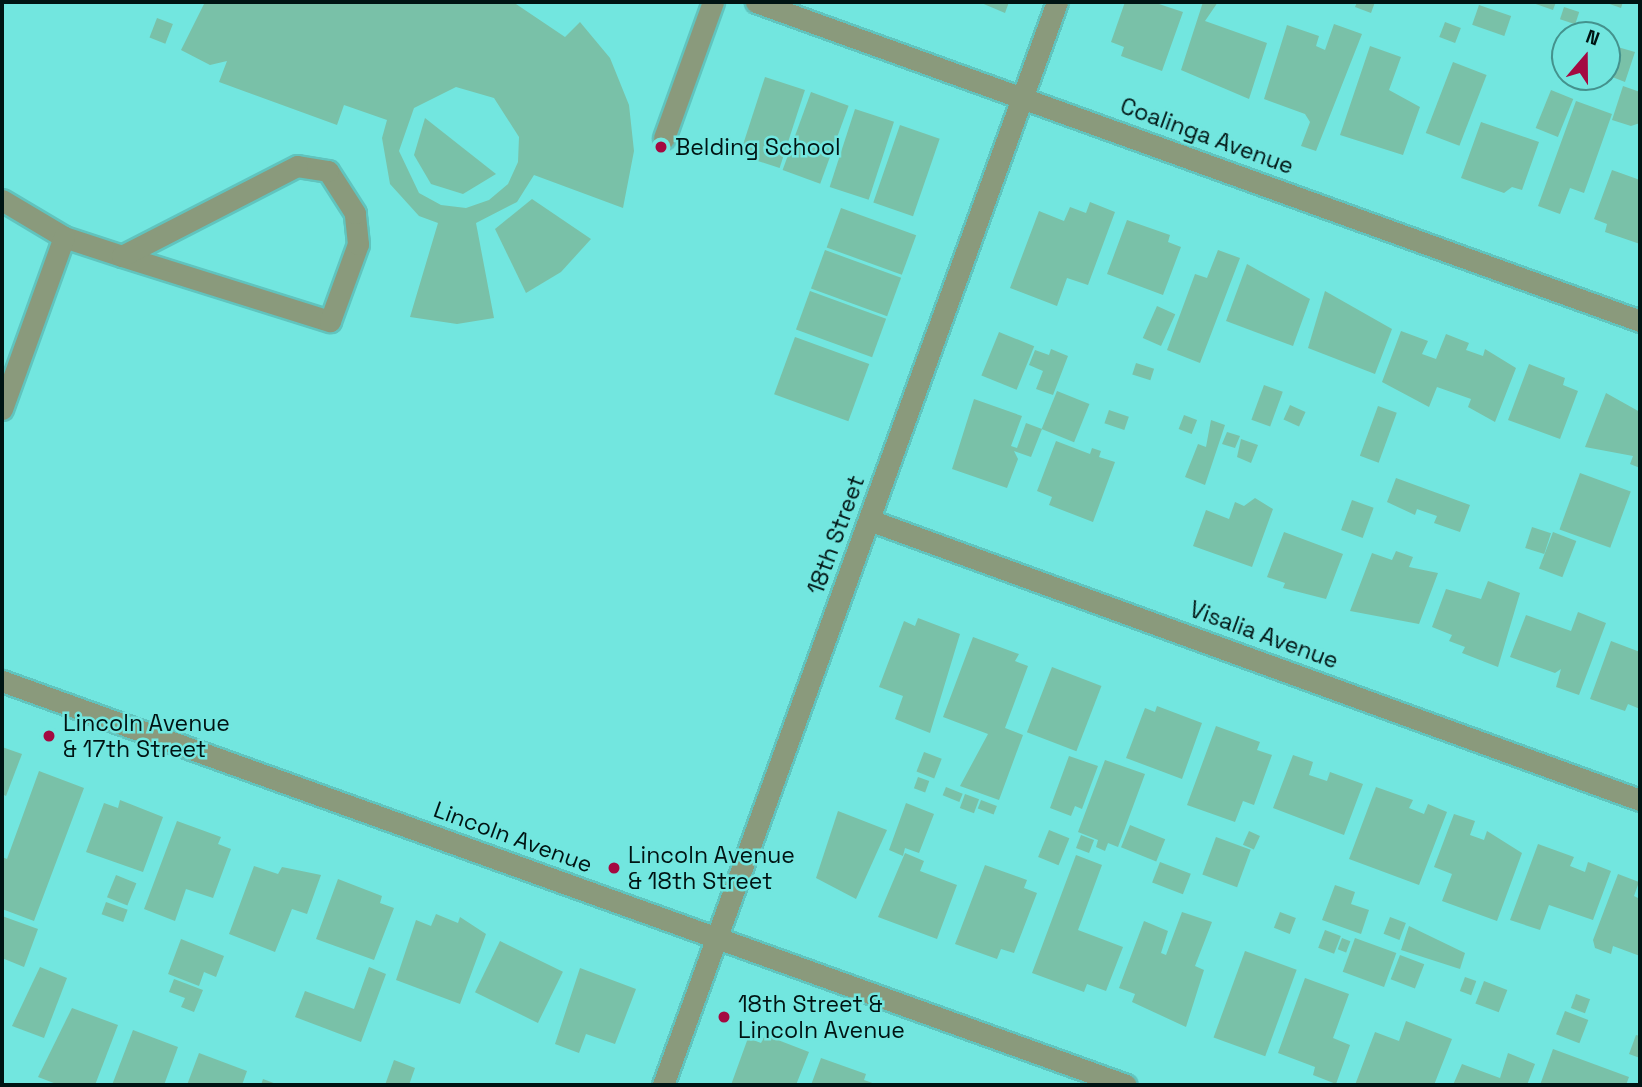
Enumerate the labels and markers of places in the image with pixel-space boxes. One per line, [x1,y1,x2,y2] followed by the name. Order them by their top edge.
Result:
[675,133,841,161] place label: Belding School
[653,139,669,155] marker: Belding School
[63,709,230,763] place label: Lincoln Avenue & 17th Street
[41,728,57,744] marker: Lincoln Avenue & 17th Street
[628,841,795,895] place label: Lincoln Avenue & 18th Street
[606,860,622,876] marker: Lincoln Avenue & 18th Street
[738,990,905,1044] place label: 18th Street & Lincoln Avenue
[716,1009,732,1025] marker: 18th Street & Lincoln Avenue

